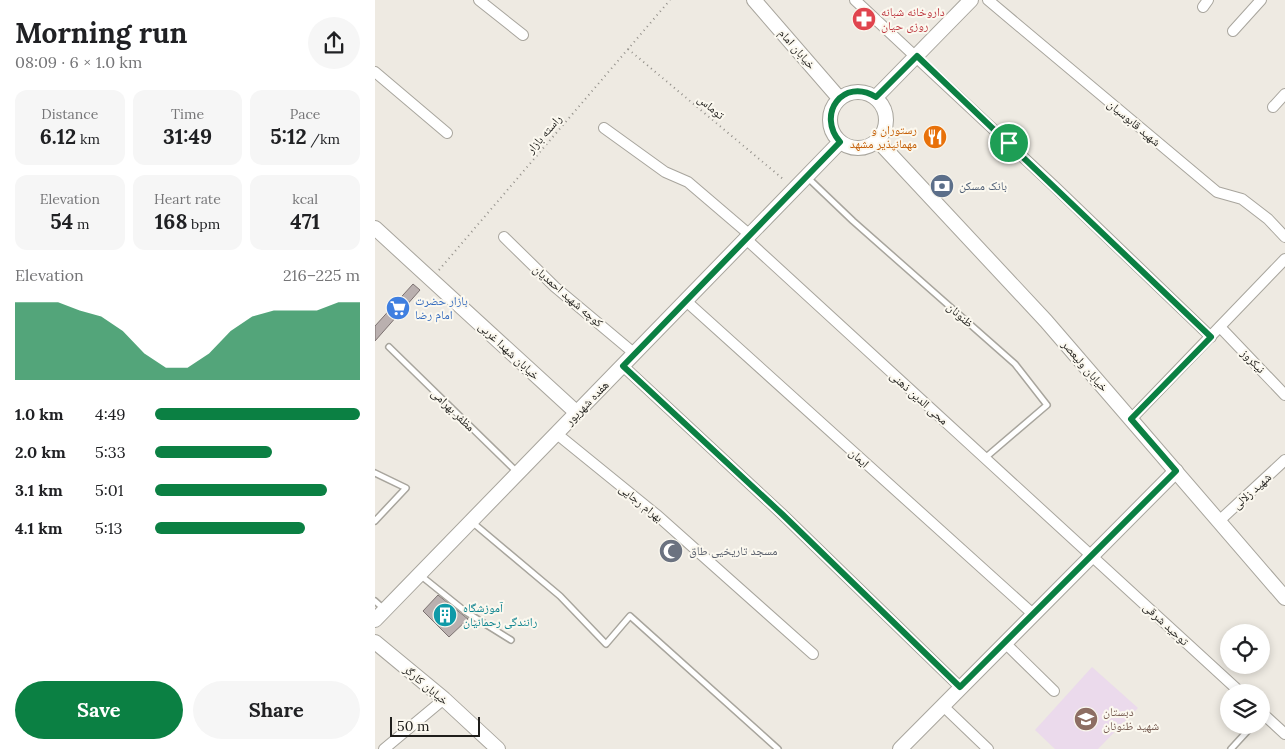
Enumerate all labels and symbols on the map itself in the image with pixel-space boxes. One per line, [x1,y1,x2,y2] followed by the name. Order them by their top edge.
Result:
[881,4,945,33] place label: داروخانه شبانه روزی حیان
[851,6,877,32] pharmacy icon: داروخانه شبانه روزی حیان
[775,25,819,73] street label: خیابان امام
[695,91,728,122] street label: توماس
[1104,96,1164,150] street label: شهید قابوسیان
[522,111,565,157] street label: راسته بازار
[850,122,917,151] place label: رستوران و مهمانپذیر مشهد
[988,122,1030,164] pin
[922,124,948,150] restaurant icon: رستوران و مهمانپذیر مشهد
[929,173,955,199] bank icon: بانک مسکن
[959,178,1007,193] place label: بانک مسکن
[530,261,606,330] street label: کوچه شهید احمدیان
[415,293,468,323] place label: بازار حضرت امام رضا
[385,295,411,321] supermarket icon: بازار حضرت امام رضا
[944,299,977,330] street label: ظنونان
[475,319,543,383] street label: خیابان شهدا غربی
[1058,336,1112,395] street label: خیابان ولیعصر
[1237,345,1269,376] street label: نیکروز
[887,368,952,428] street label: محی الدین ذهنی
[561,377,612,429] street label: هفده شهریور
[428,385,478,434] street label: مظفر بهرامی
[846,445,873,471] street label: ایمان
[1229,469,1274,512] street label: شهید زلالی
[616,480,666,526] street label: بهرام رجایی
[658,538,684,564] mosque icon: مسجد تاریخیی طاق
[689,543,778,558] place label: مسجد تاریخیی طاق
[1140,599,1192,649] street label: توحید شرقی
[463,600,538,629] place label: آموزشگاه رانندگی رحمانیان
[432,602,458,628] building icon: آموزشگاه رانندگی رحمانیان
[400,661,452,708] street label: خیابان کارگر
[1103,704,1159,733] place label: دبستان شهید ظنونان
[1073,706,1099,732] school or university icon: دبستان شهید ظنونان
[390,714,480,737] scale bar

